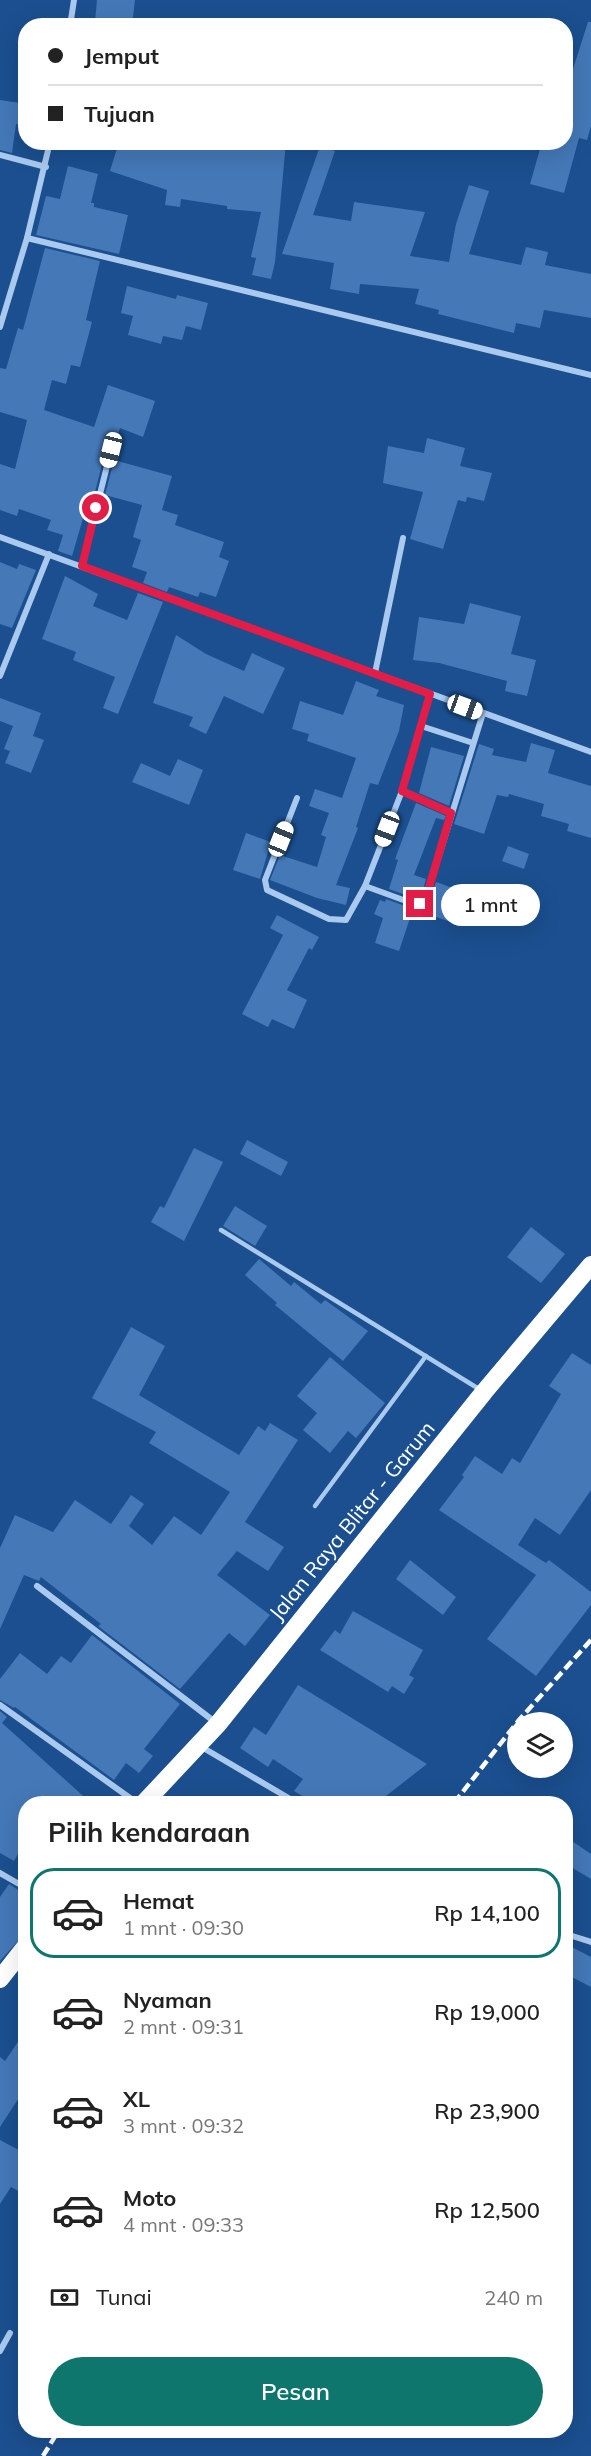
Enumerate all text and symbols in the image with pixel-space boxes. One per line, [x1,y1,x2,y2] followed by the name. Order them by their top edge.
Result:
[84,42,159,70] text: Jemput
[84,100,155,128] text: Tujuan
[98,430,124,470] car
[82,494,109,521] route start
[445,692,485,722] car
[372,809,402,849] car
[266,819,296,859] car
[441,883,540,925] callout: 1 mnt
[406,890,433,917] route end
[463,892,518,917] text: 1 mnt
[263,1415,440,1625] street label: Jalan Raya Blitar - Garum
[507,1712,573,1778] map controls
[507,1712,573,1778] button: layers
[48,1815,250,1849] text: Pilih kendaraan
[51,1886,105,1940] icon: car
[123,1887,194,1915] text: Hemat
[434,1899,540,1927] text: Rp 14,100
[123,1915,244,1940] text: 1 mnt · 09:30
[51,1985,105,2039] icon: car
[123,1986,212,2014] text: Nyaman
[434,1998,540,2026] text: Rp 19,000
[123,2014,244,2039] text: 2 mnt · 09:31
[51,2084,105,2138] icon: car
[123,2085,150,2113] text: XL
[434,2097,540,2125] text: Rp 23,900
[123,2113,244,2138] text: 3 mnt · 09:32
[51,2183,105,2237] icon: car
[123,2184,176,2212] text: Moto
[434,2196,540,2224] text: Rp 12,500
[123,2212,244,2237] text: 4 mnt · 09:33
[48,2281,81,2314] icon: cash
[96,2283,152,2311] text: Tunai
[484,2285,543,2310] text: 240 m
[48,2357,543,2426] button: Pesan

